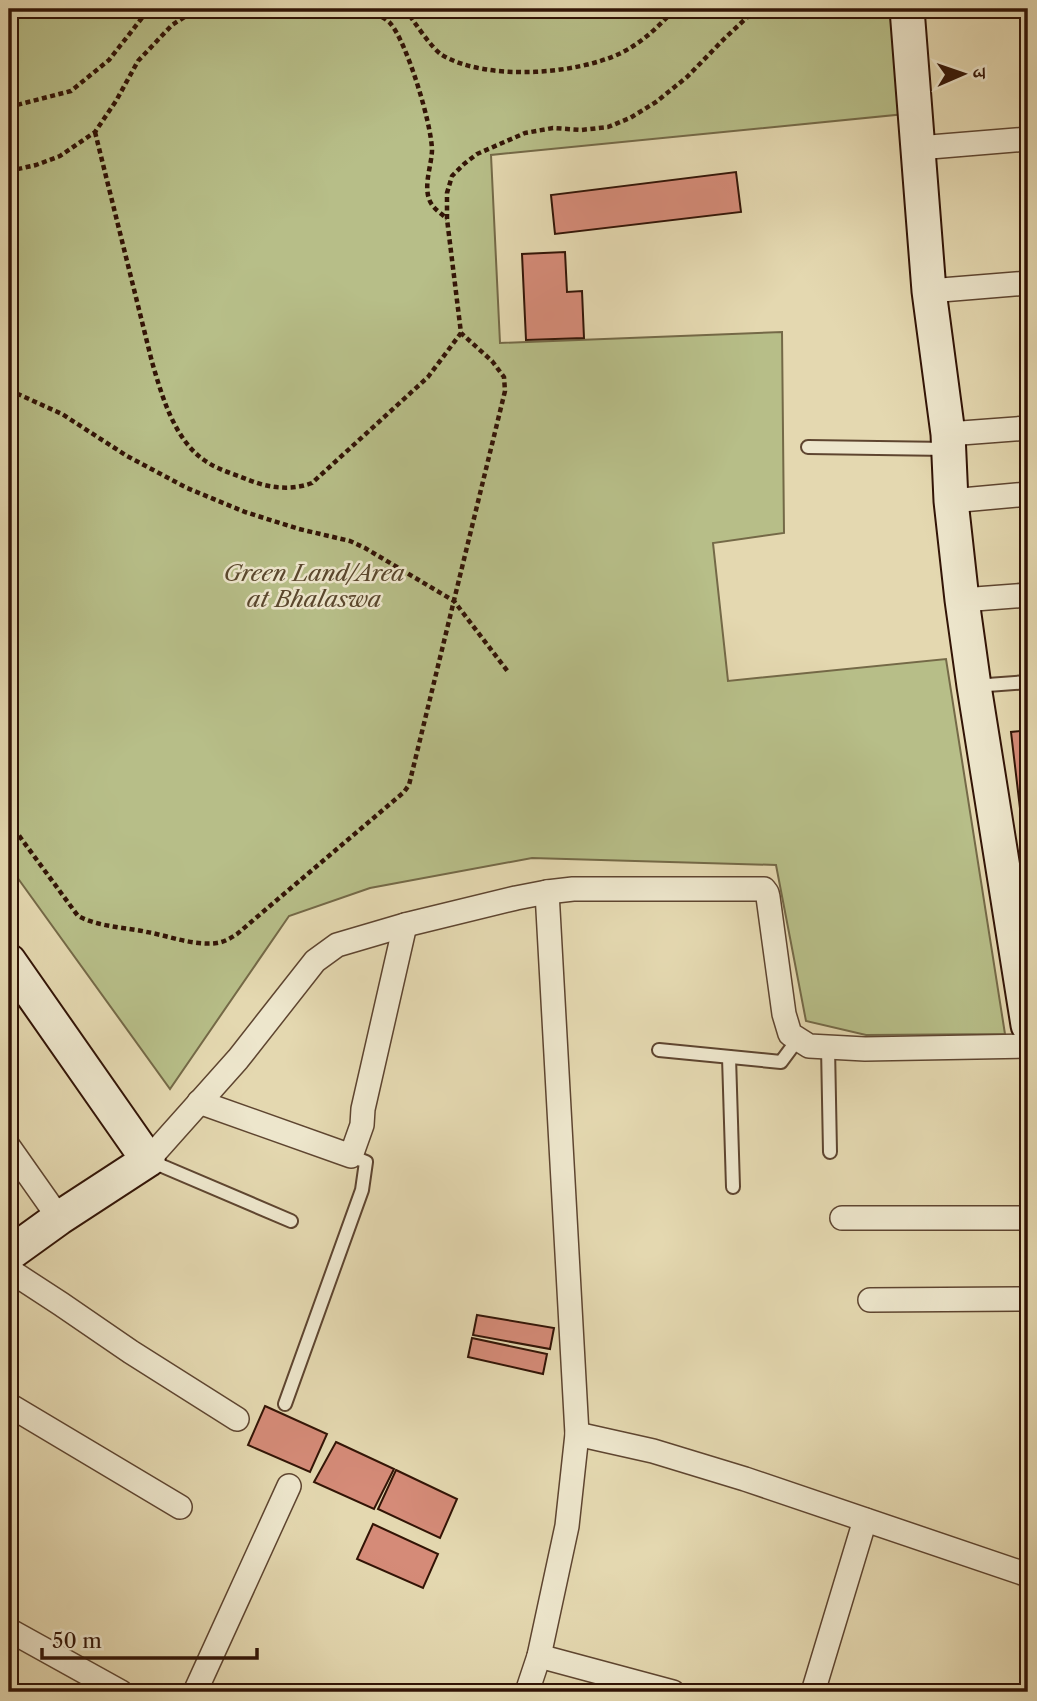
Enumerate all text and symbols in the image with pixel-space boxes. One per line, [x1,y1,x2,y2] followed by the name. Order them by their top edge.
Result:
[928,38,998,108] north arrow
[968,66,991,80] text: उ
[223,559,405,613] park label: Green Land/Area at Bhalaswa
[42,1617,257,1661] scale bar
[52,1628,102,1653] text: 50 m

